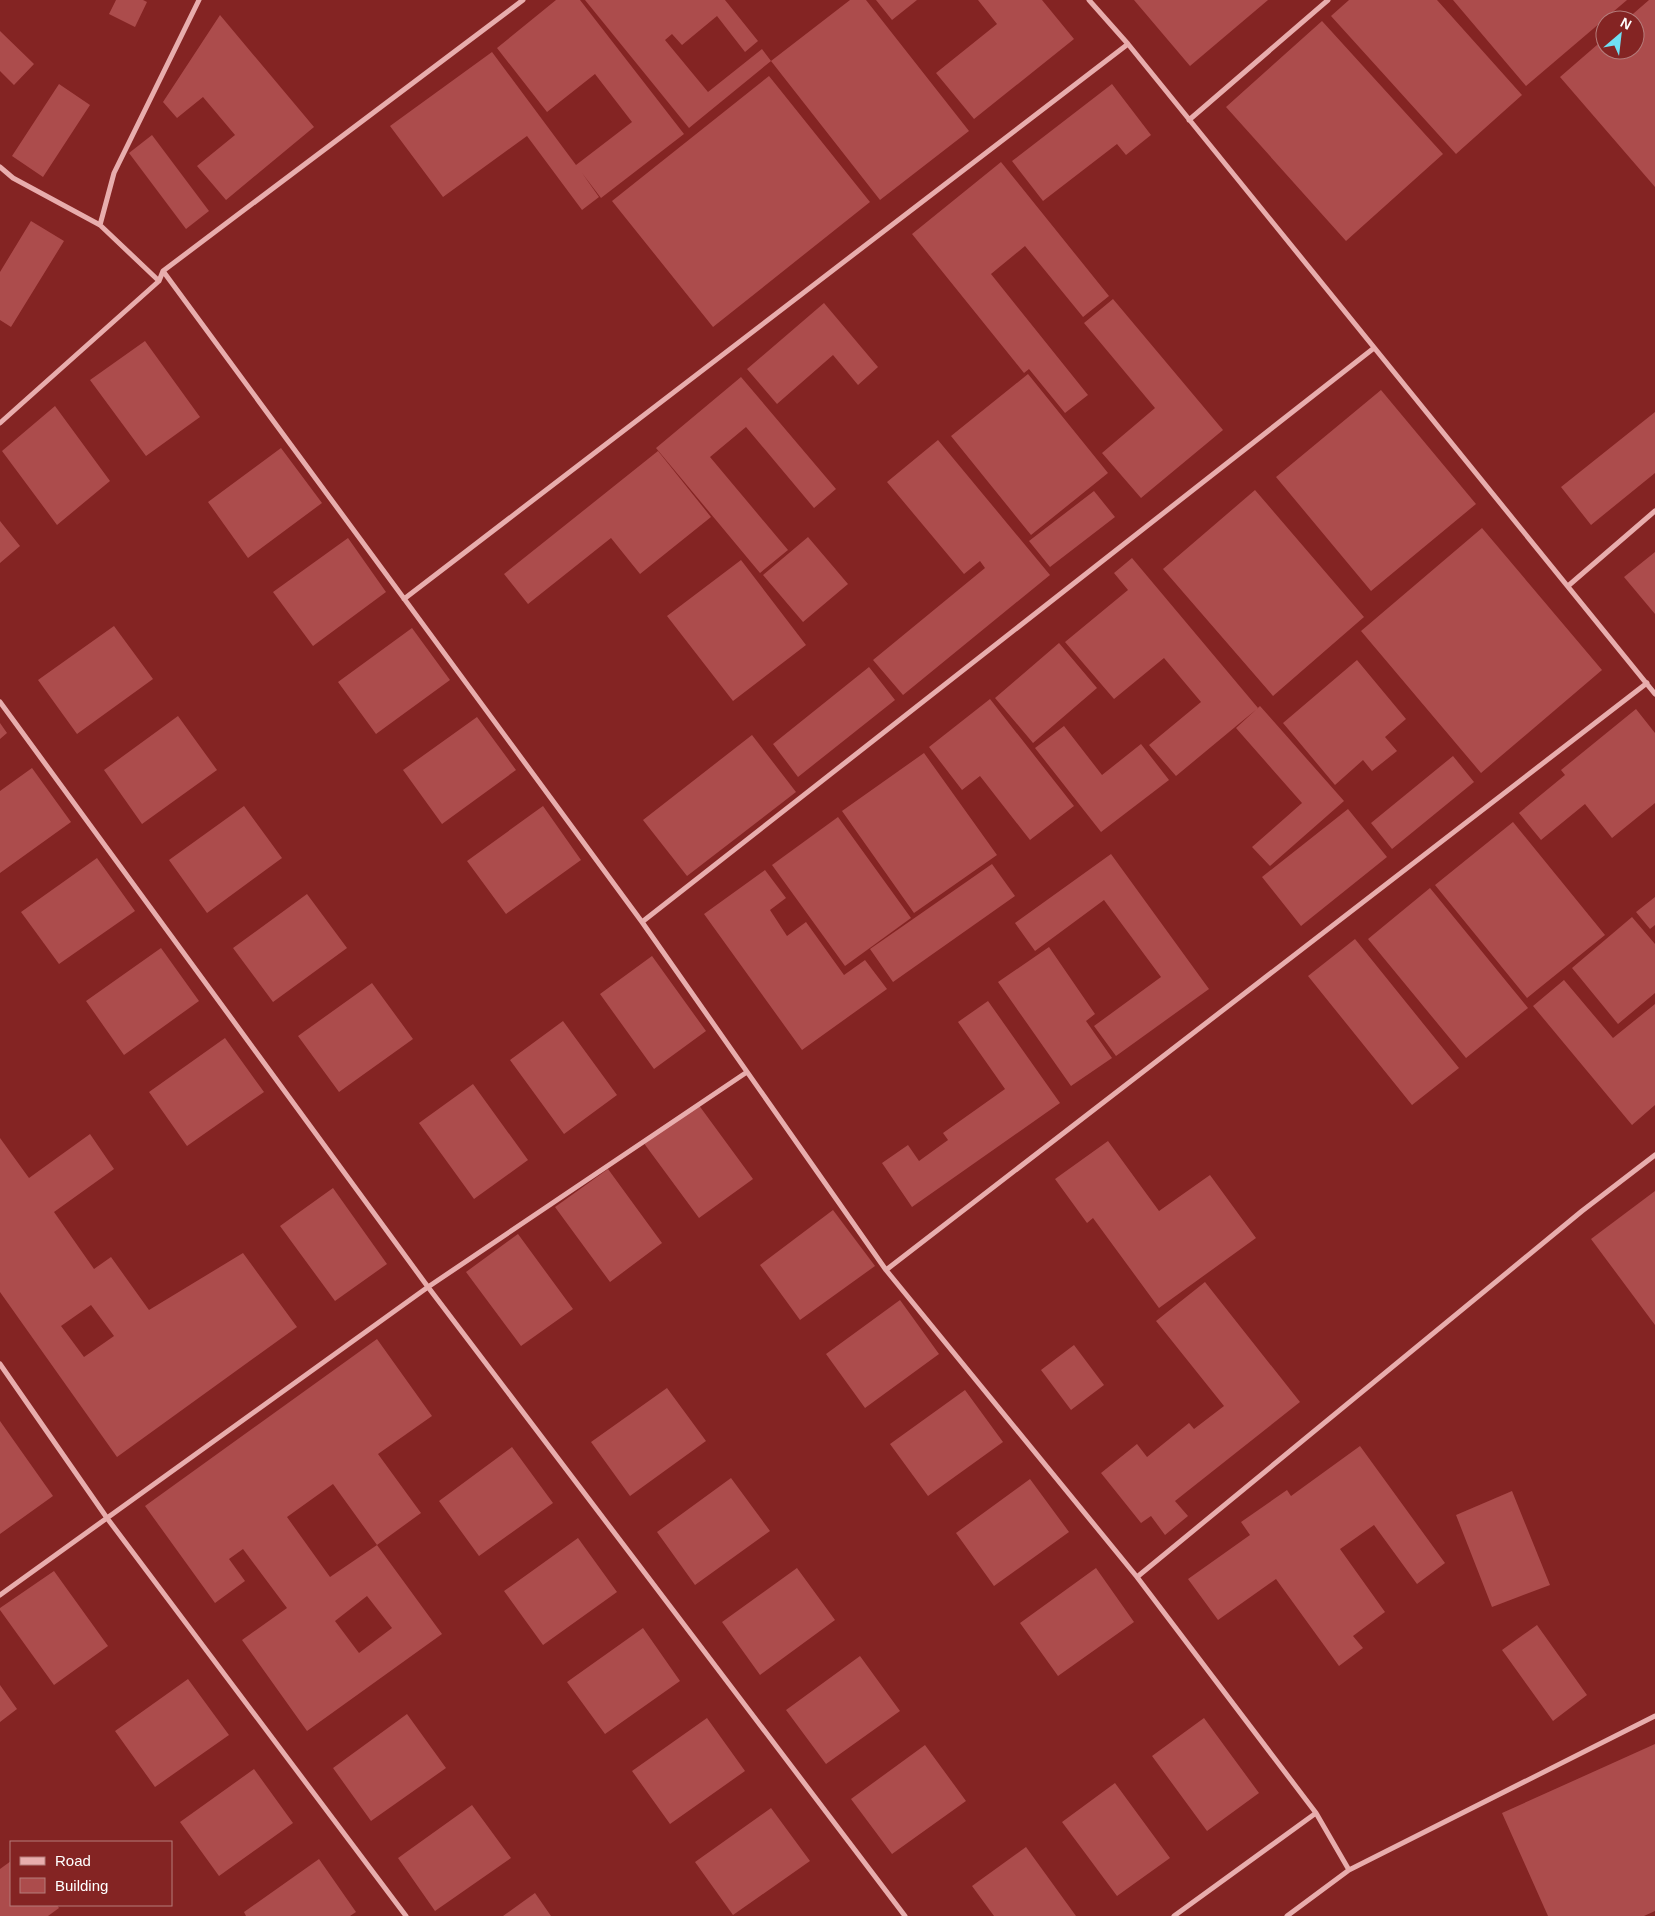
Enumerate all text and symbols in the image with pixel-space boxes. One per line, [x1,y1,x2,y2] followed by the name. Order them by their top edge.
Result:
[1595,10,1645,60] north arrow
[1618,14,1634,33] text: N
[10,1841,172,1906] legend
[55,1852,91,1869] text: Road
[55,1877,108,1894] text: Building

